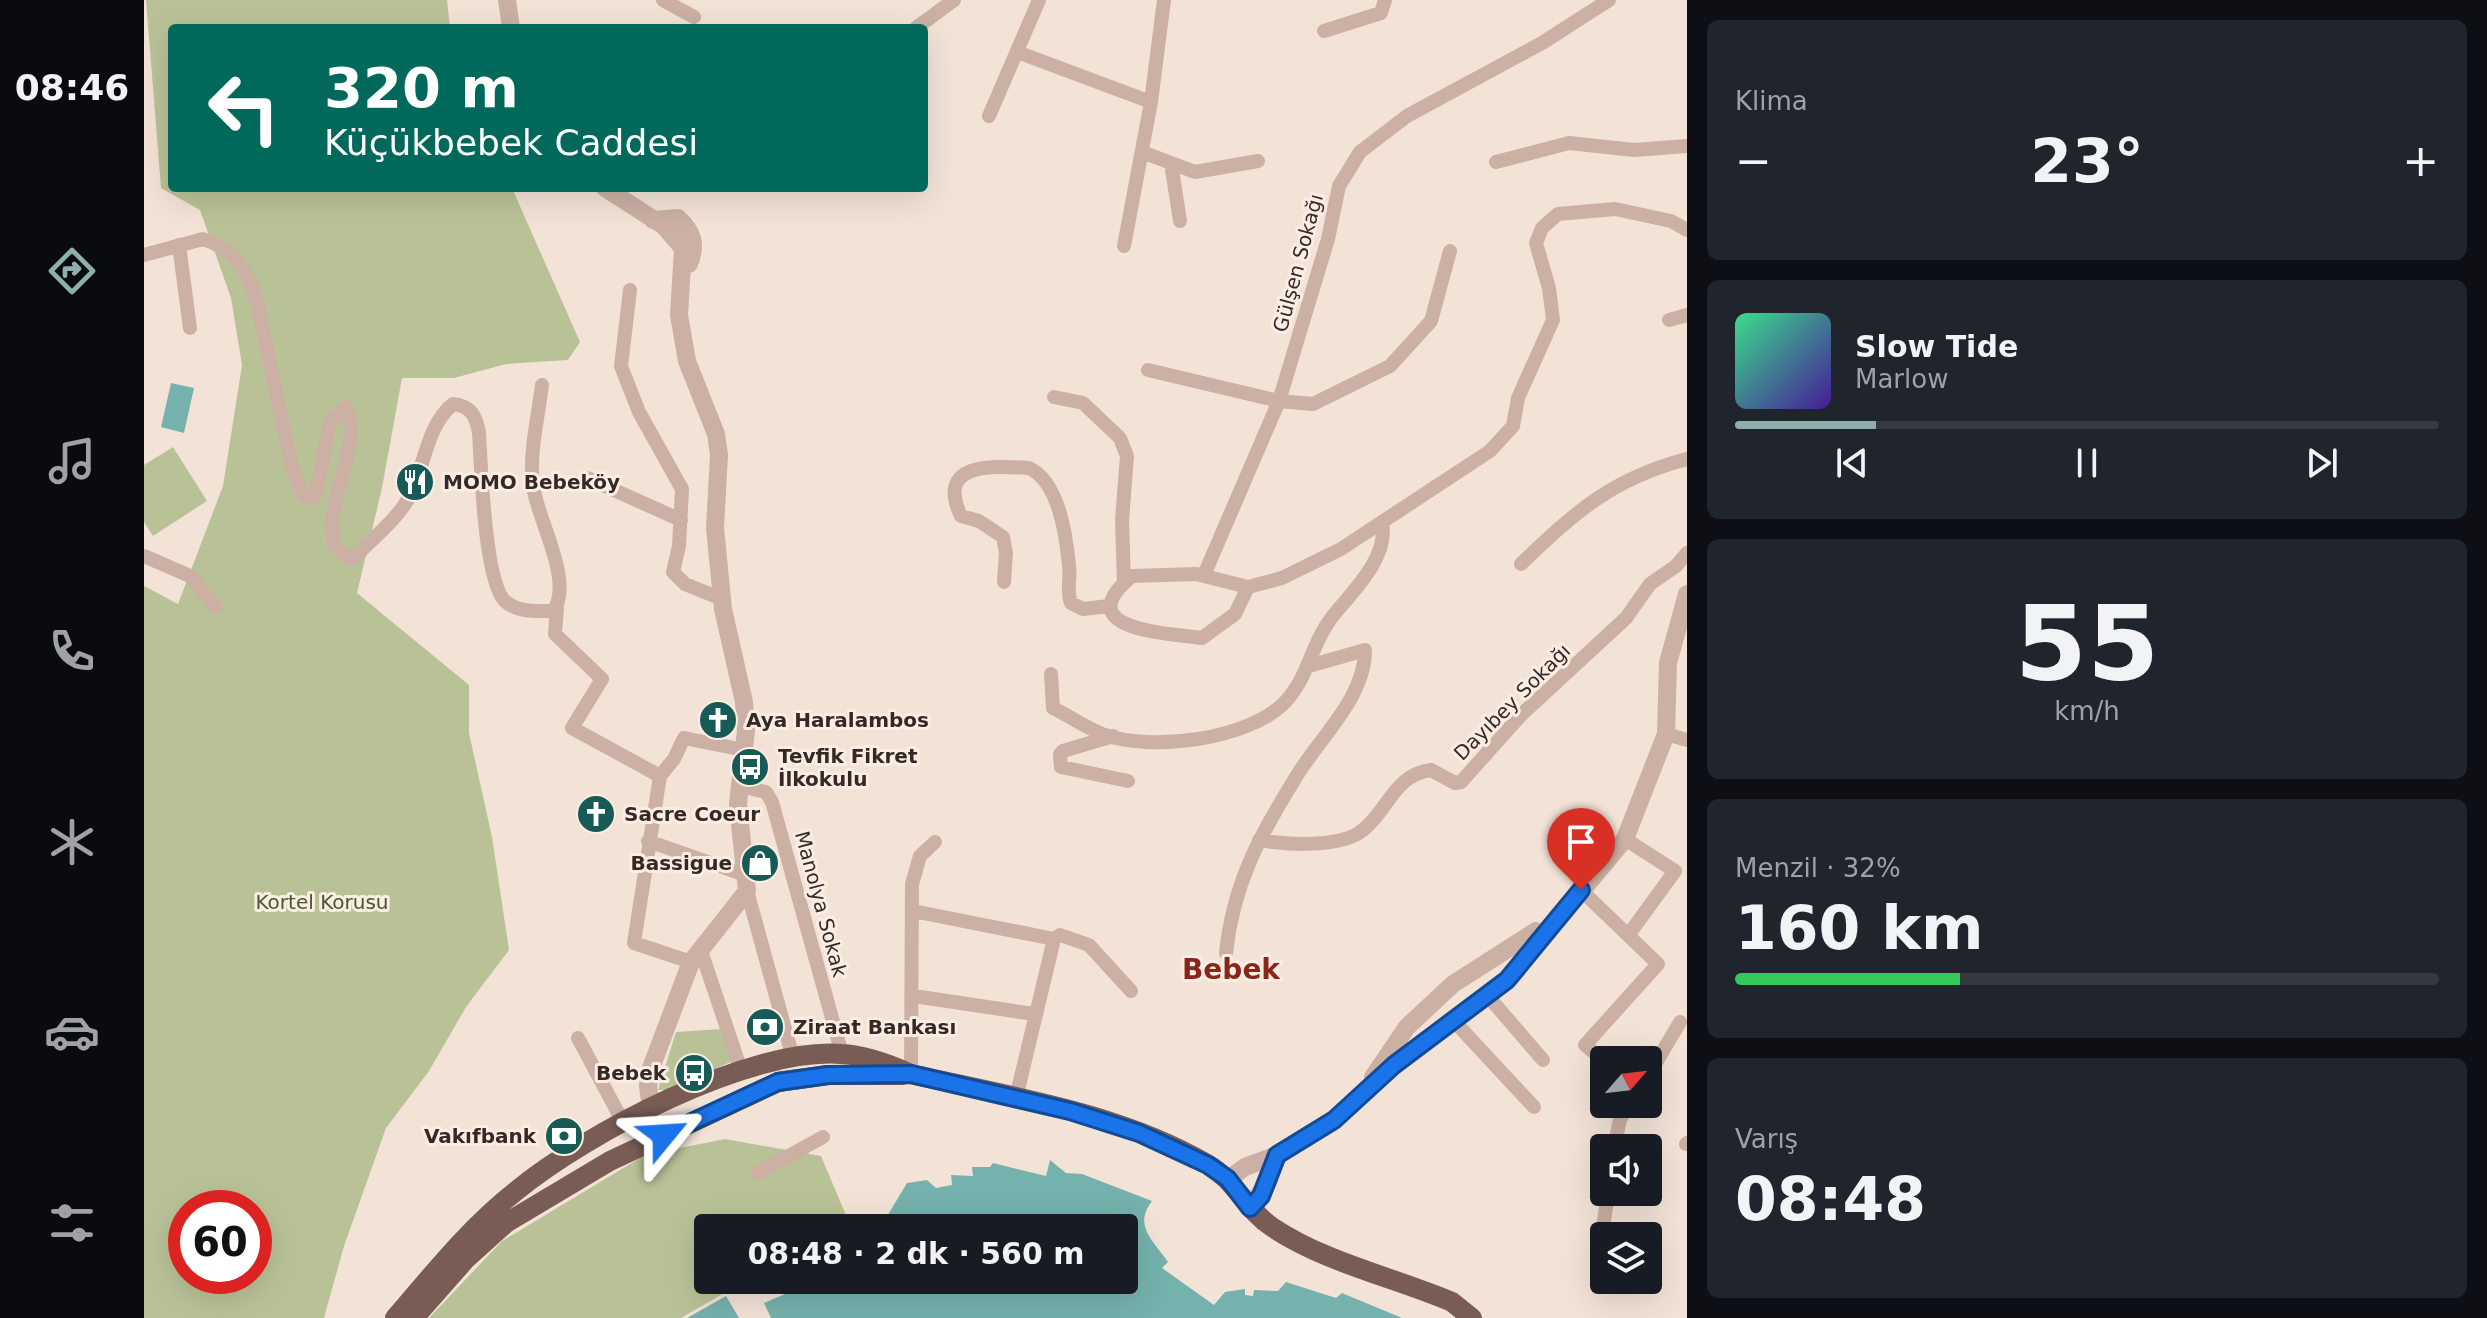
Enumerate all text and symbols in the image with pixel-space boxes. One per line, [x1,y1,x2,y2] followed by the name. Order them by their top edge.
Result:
[324,55,519,120] text: 320 m
[192,56,296,160] icon: left
[15,67,129,108] text: 08:46
[1735,86,1808,116] text: Klima
[324,122,698,163] text: Küçükbebek Caddesi
[2030,126,2144,196] text: 23°
[1735,135,1772,186] text: −
[2402,135,2439,186] text: +
[1268,191,1328,335] street label: Gülşen Sokağı
[44,243,100,299] icon: directions
[1855,329,2018,364] text: Slow Tide
[1855,364,1948,394] text: Marlow
[44,433,100,489] icon: music
[1830,441,1874,485] icon: previous
[2065,441,2109,485] icon: pause
[2300,441,2344,485] icon: next
[394,461,436,503] restaurant icon: MOMO Bebeköy
[443,470,620,494] place label: MOMO Bebeköy
[2015,583,2159,705] text: 55
[44,623,100,679] icon: phone
[1449,639,1575,765] street label: Dayıbey Sokağı
[2054,696,2120,726] text: km/h
[697,699,739,741] church icon: Aya Haralambos
[746,708,929,732] place label: Aya Haralambos
[778,744,918,791] place label: Tevfik Fikret İlkokulu
[729,746,771,788] bus stop icon: Tevfik Fikret İlkokulu
[575,793,617,835] church icon: Sacre Coeur
[624,802,760,826] place label: Sacre Coeur
[1547,808,1615,890] pin
[44,814,100,870] icon: climate
[1559,820,1603,864] icon: arrive
[790,828,852,980] street label: Manolya Sokak
[739,842,781,884] shop icon: Bassigue
[630,851,732,875] place label: Bassigue
[1735,853,1901,883] text: Menzil · 32%
[256,890,389,914] park label: Kortel Korusu
[1735,893,1984,963] text: 160 km
[1182,953,1281,986] district label: Bebek
[44,1004,100,1060] icon: car
[744,1006,786,1048] bank icon: Ziraat Bankası
[793,1015,956,1039] place label: Ziraat Bankası
[1590,1046,1662,1118] north arrow
[1590,1046,1662,1294] map controls
[673,1052,715,1094] bus stop icon: Bebek
[596,1061,667,1085] place label: Bebek
[622,1093,706,1177] position arrow
[543,1115,585,1157] bank icon: Vakıfbank
[424,1124,537,1148] place label: Vakıfbank
[1735,1124,1798,1154] text: Varış
[1590,1134,1662,1206] button: sound
[1735,1164,1926,1234] text: 08:48
[168,1190,272,1294] speed limit sign: 60
[44,1195,100,1251] icon: filters
[1590,1222,1662,1294] button: layers
[747,1236,1085,1271] text: 08:48 · 2 dk · 560 m

